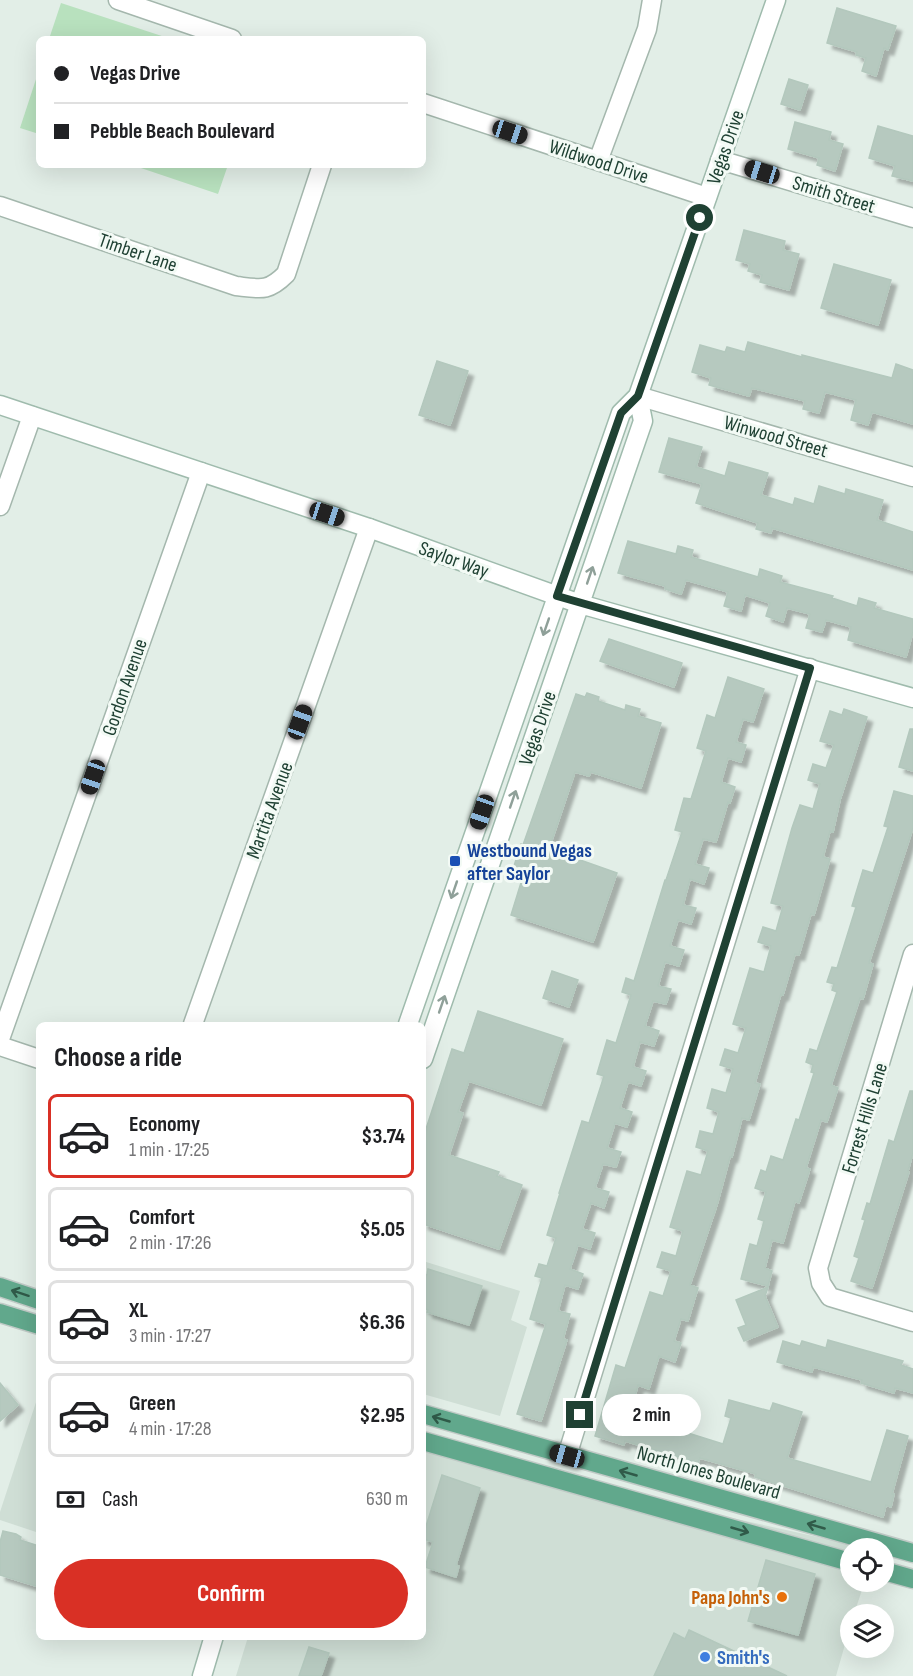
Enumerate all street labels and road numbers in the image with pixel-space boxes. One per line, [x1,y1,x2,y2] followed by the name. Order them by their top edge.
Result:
[702,107,750,188] street label: Vegas Drive
[546,135,651,189] street label: Wildwood Drive
[789,171,878,219] street label: Smith Street
[95,228,180,278] street label: Timber Lane
[721,411,830,463] street label: Winwood Street
[415,536,492,584] street label: Saylor Way
[97,636,153,739] street label: Gordon Avenue
[514,688,562,769] street label: Vegas Drive
[241,759,299,862] street label: Martita Avenue
[837,1060,893,1177] street label: Forrest Hills Lane
[634,1441,783,1505] street label: North Jones Boulevard

